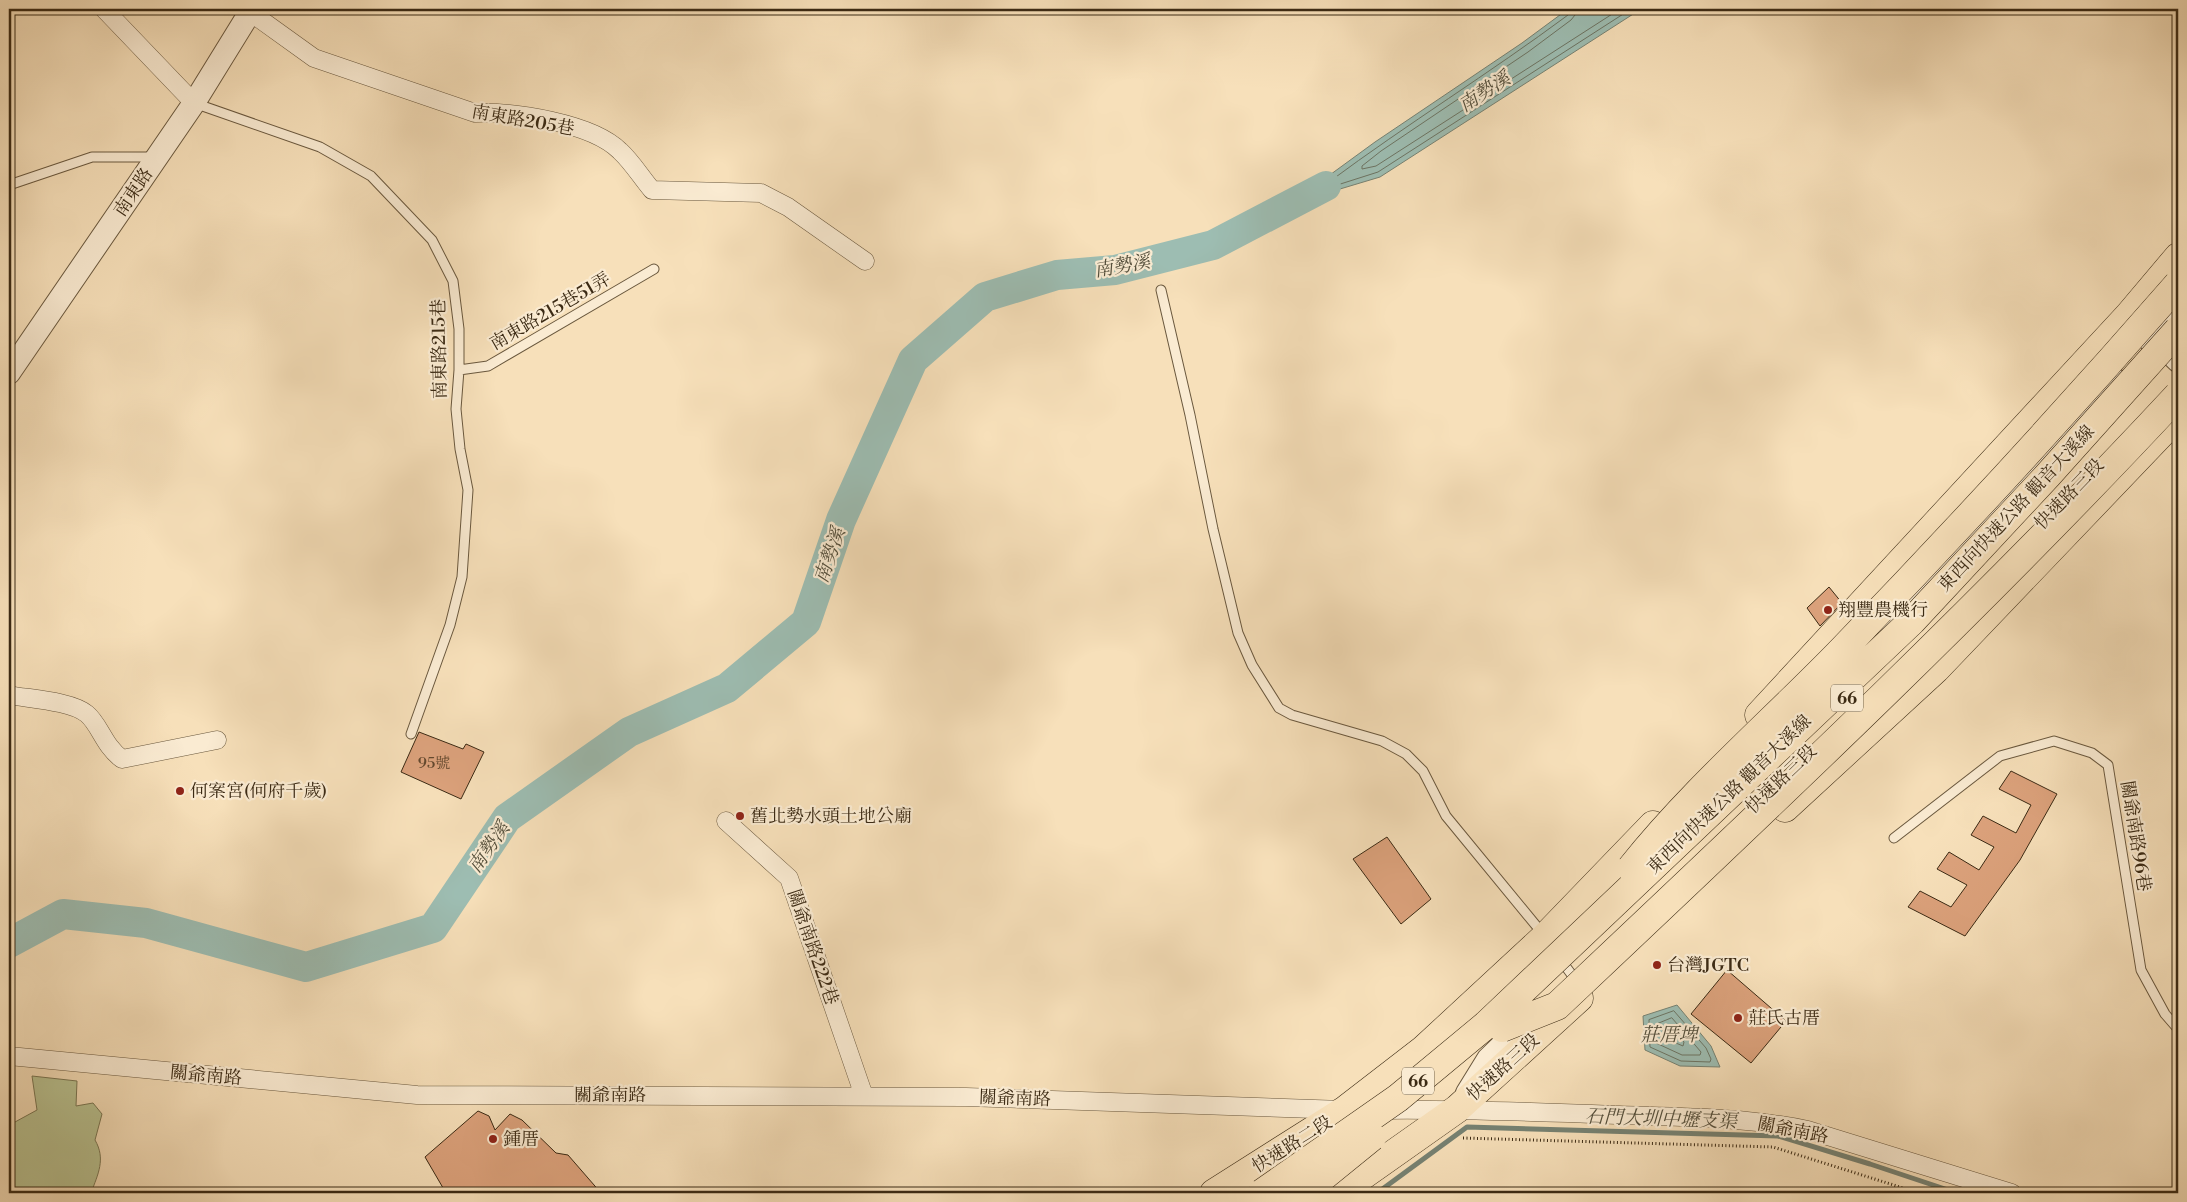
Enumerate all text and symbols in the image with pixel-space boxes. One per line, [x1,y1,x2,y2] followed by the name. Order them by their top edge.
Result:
[1454,65,1517,117] water label: 南勢溪
[470,100,576,141] street label: 南東路205巷
[109,163,158,221] street label: 南東路
[1092,249,1154,283] water label: 南勢溪
[486,268,615,355] street label: 南東路215巷51弄
[427,299,452,399] street label: 南東路215巷
[1933,420,2100,597] street label: 東西向快速公路 觀音大溪線
[2030,454,2109,535] street label: 快速路三段
[809,523,851,586] water label: 南勢溪
[1838,599,1928,622] place label: 翔豐農機行
[1822,604,1834,616] marker: 翔豐農機行
[1831,684,1863,711] road number: 66
[1642,710,1816,879] street label: 東西向快速公路 觀音大溪線
[1741,740,1822,819] street label: 快速路三段
[418,754,450,773] house number: 95號
[2115,779,2156,893] street label: 關爺南路96巷
[190,780,327,803] place label: 何案宮(何府千歲)
[174,785,186,797] marker: 何案宮(何府千歲)
[750,805,912,828] place label: 舊北勢水頭土地公廟
[734,810,746,822] marker: 舊北勢水頭土地公廟
[463,816,516,878] water label: 南勢溪
[782,886,843,1008] street label: 關爺南路222巷
[1667,954,1749,977] place label: 台灣JGTC
[1651,959,1663,971] marker: 台灣JGTC
[1748,1007,1820,1030] place label: 莊氏古厝
[1732,1012,1744,1024] marker: 莊氏古厝
[1640,1023,1700,1047] water label: 莊厝埤
[1462,1029,1544,1106] street label: 快速路三段
[169,1061,243,1090] street label: 關爺南路
[1402,1068,1434,1094] road number: 66
[574,1084,646,1107] street label: 關爺南路
[979,1086,1051,1111] street label: 關爺南路
[1585,1104,1740,1134] water label: 石門大圳中壢支渠
[1248,1111,1337,1178] street label: 快速路二段
[1755,1112,1830,1149] street label: 關爺南路
[503,1128,539,1151] place label: 鍾厝
[487,1133,499,1145] marker: 鍾厝

